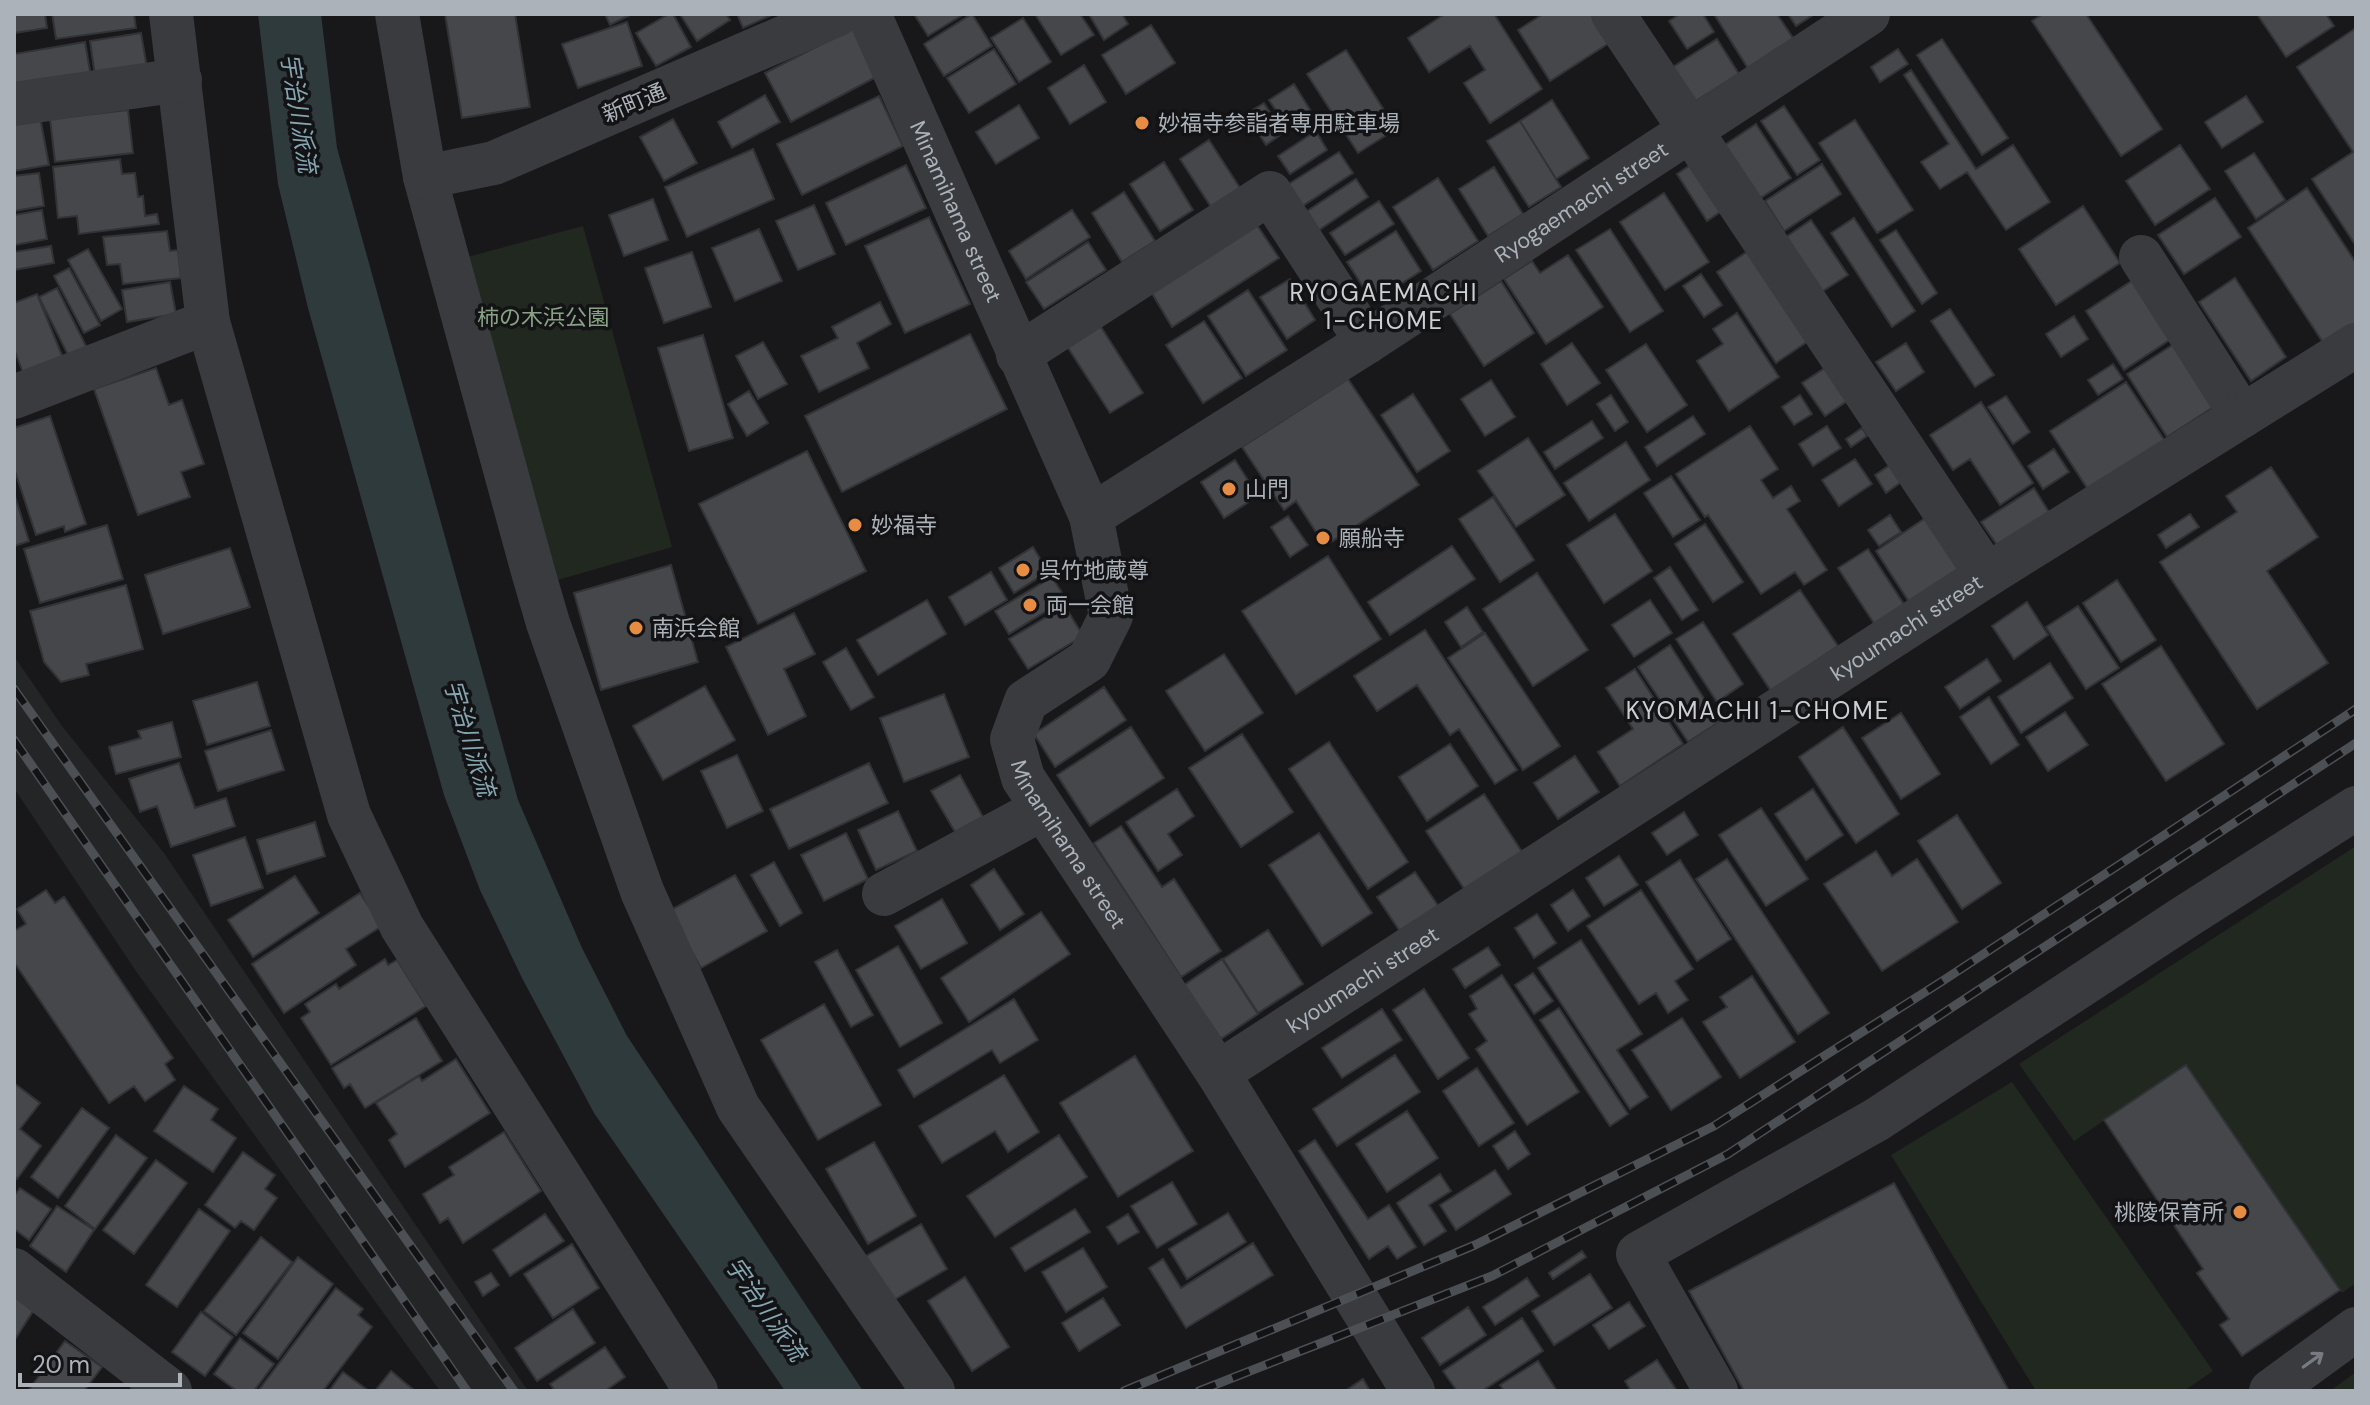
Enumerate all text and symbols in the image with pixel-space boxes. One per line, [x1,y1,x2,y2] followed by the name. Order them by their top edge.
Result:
[274,51,324,179] water label: 宇治川派流
[598,77,670,129] street label: 新町通
[1158,109,1400,138] place label: 妙福寺参詣者専用駐車場
[1133,114,1151,132] marker: 妙福寺参詣者専用駐車場
[904,116,1009,307] street label: Minamihama street
[1489,135,1673,269] street label: Ryogaemachi street
[1290,277,1478,336] district label: RYOGAEMACHI 1-CHOME
[477,303,609,332] park label: 柿の木浜公園
[1245,475,1289,504] place label: 山門
[1220,480,1238,498] marker: 山門
[871,511,937,540] place label: 妙福寺
[846,516,864,534] marker: 妙福寺
[1339,524,1405,553] place label: 願船寺
[1314,529,1332,547] marker: 願船寺
[1039,556,1149,585] place label: 呉竹地蔵尊
[1014,561,1032,579] marker: 呉竹地蔵尊
[1824,567,1988,687] street label: kyoumachi street
[1046,591,1134,620] place label: 両一会館
[1021,596,1039,614] marker: 両一会館
[652,614,740,643] place label: 南浜会館
[627,619,645,637] marker: 南浜会館
[438,676,504,804] water label: 宇治川派流
[1626,695,1890,726] district label: KYOMACHI 1-CHOME
[1004,757,1133,934] street label: Minamihama street
[1281,919,1444,1040] street label: kyoumachi street
[2114,1198,2224,1227] place label: 桃陵保育所
[2231,1203,2249,1221] marker: 桃陵保育所
[719,1251,815,1370] water label: 宇治川派流
[20,1337,180,1387] scale bar
[32,1349,90,1380] text: 20 m
[2302,1352,2324,1368] one-way arrow

